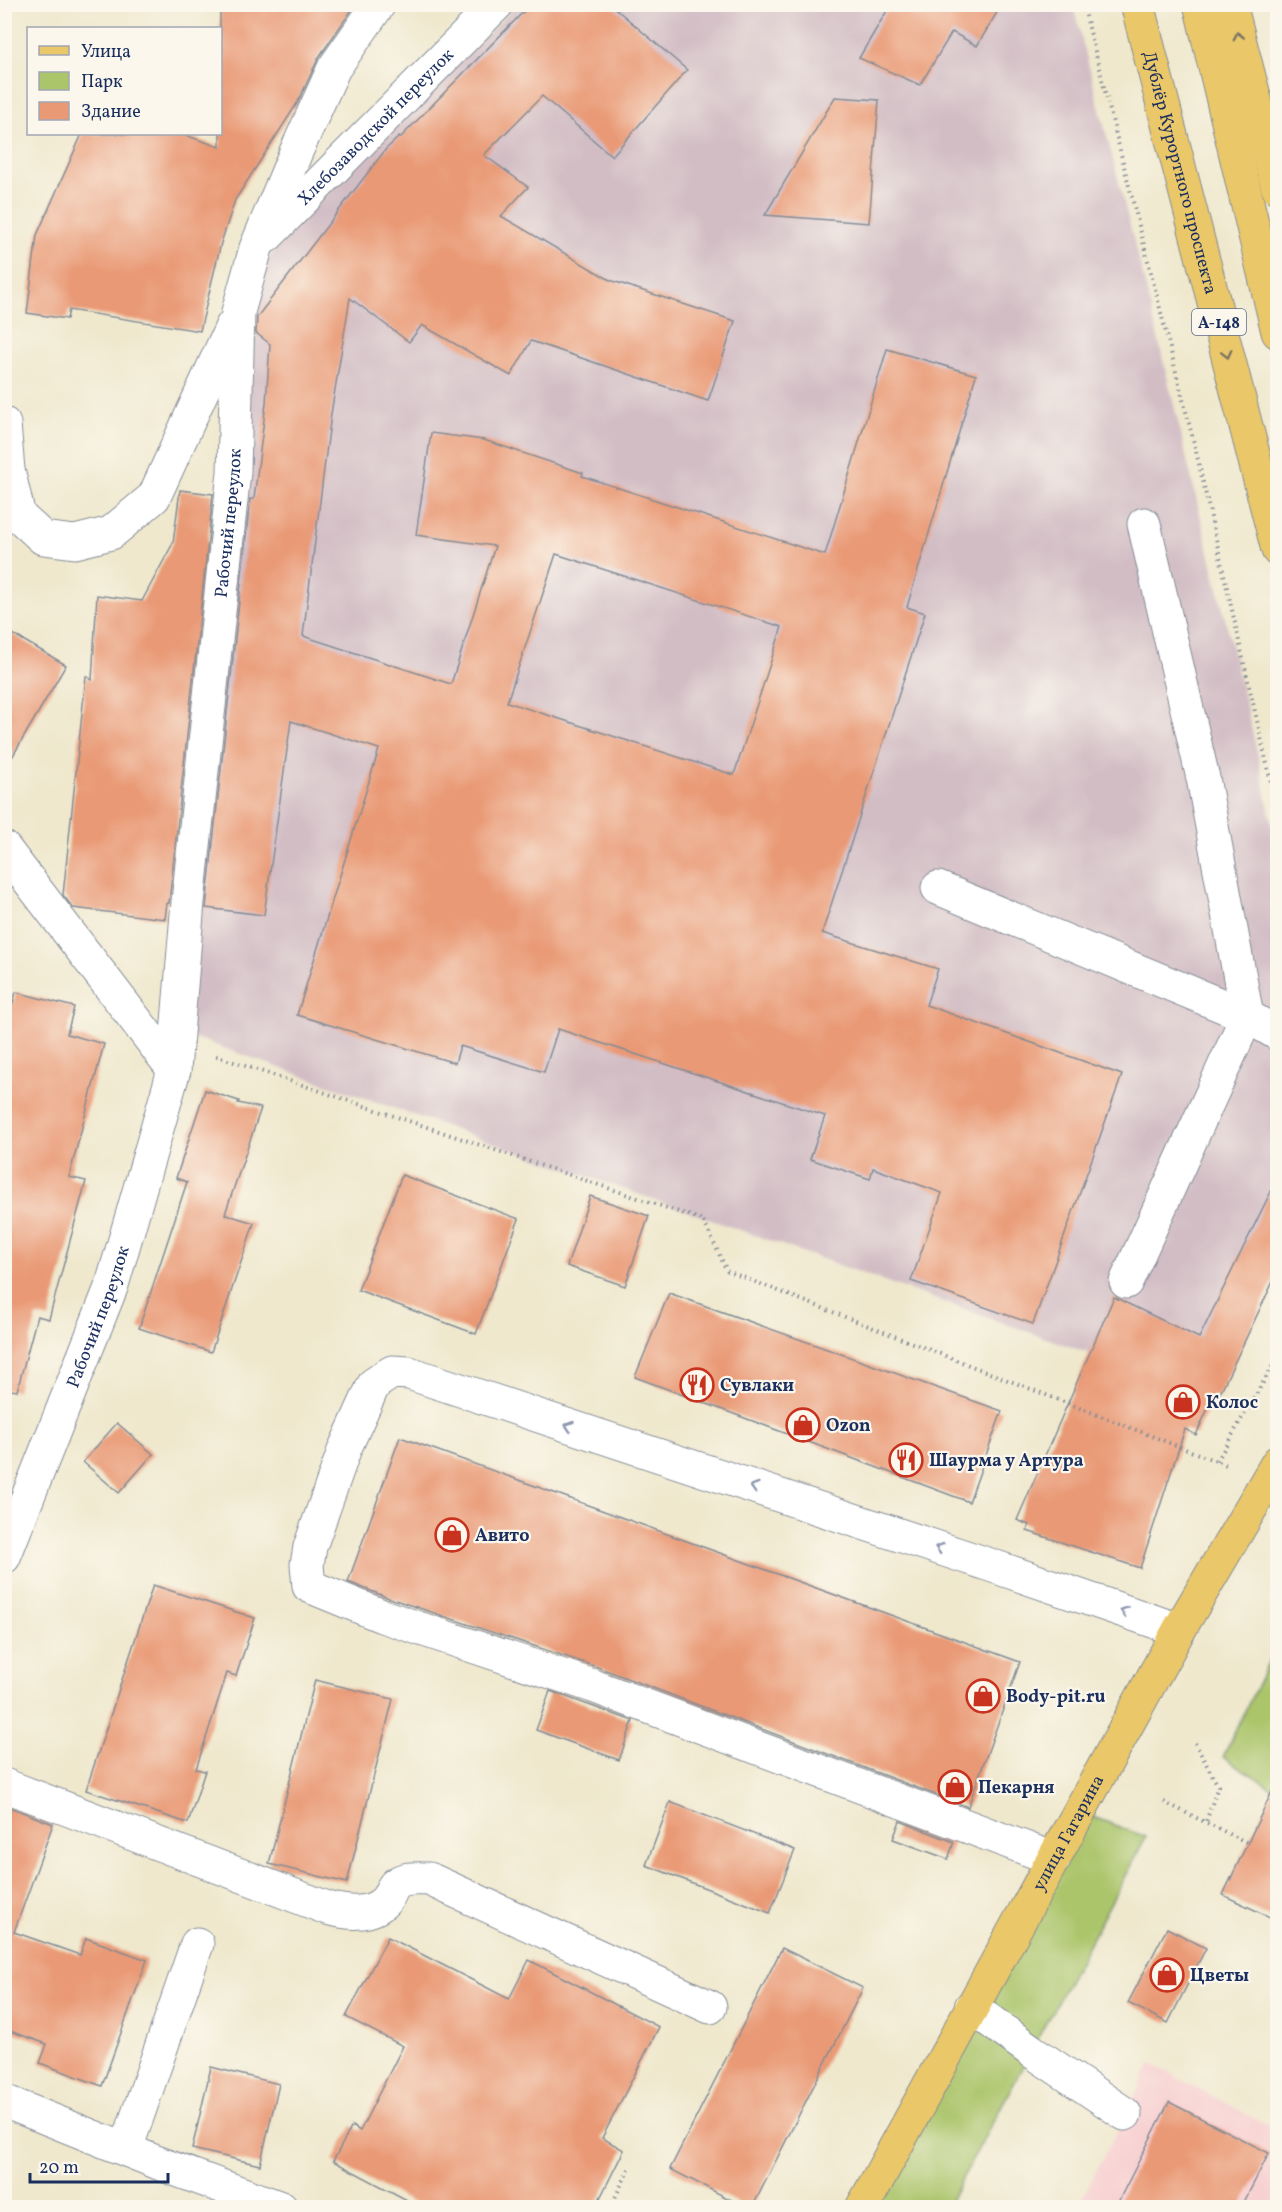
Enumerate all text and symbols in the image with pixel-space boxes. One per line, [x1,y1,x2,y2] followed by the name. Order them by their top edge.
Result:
[27,27,222,135] legend
[1233,31,1246,41] one-way arrow
[81,40,131,65] text: Улица
[293,43,460,212] street label: Хлебозаводской переулок
[1136,48,1222,297] street label: Дублёр Курортного проспекта
[81,70,123,95] text: Парк
[81,100,141,125] text: Здание
[1192,309,1246,335] road number: А-148
[1220,348,1232,359] one-way arrow
[210,448,249,599] street label: Рабочий переулок
[61,1243,137,1392] street label: Рабочий переулок
[679,1367,715,1403] restaurant icon: Сувлаки
[720,1374,794,1399] place label: Сувлаки
[1165,1384,1201,1420] shop icon: Колос
[1206,1391,1258,1416] place label: Колос
[785,1407,821,1443] shop icon: Ozon
[826,1414,871,1439] place label: Ozon
[564,1420,575,1433] one-way arrow
[888,1442,924,1478] restaurant icon: Шаурма у Артура
[929,1449,1084,1474] place label: Шаурма у Артура
[749,1482,760,1494] one-way arrow
[434,1517,470,1553] shop icon: Авито
[475,1524,530,1549] place label: Авито
[934,1543,945,1556] one-way arrow
[1119,1606,1130,1619] one-way arrow
[965,1678,1001,1714] shop icon: Body-pit.ru
[1006,1685,1105,1710] place label: Body-pit.ru
[937,1769,973,1805] shop icon: Пекарня
[1027,1771,1111,1896] street label: улица Гагарина
[978,1776,1055,1801] place label: Пекарня
[1149,1957,1185,1993] shop icon: Цветы
[1190,1964,1249,1989] place label: Цветы
[30,2146,168,2184] scale bar
[39,2156,79,2181] text: 20 m

